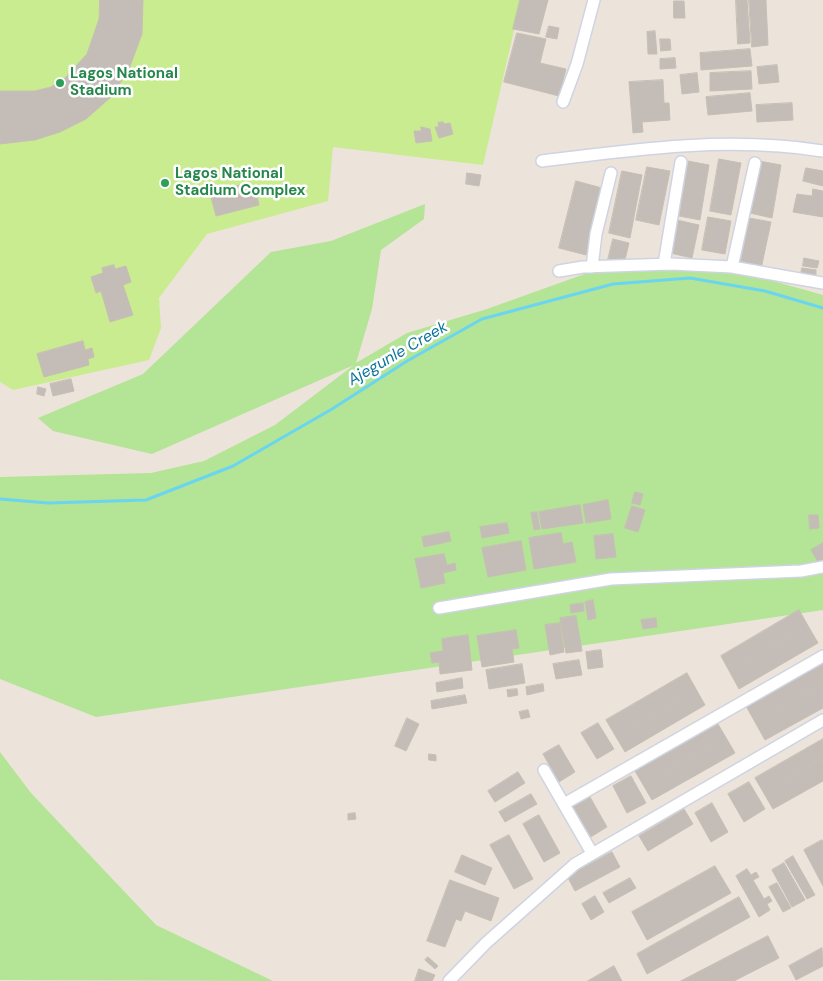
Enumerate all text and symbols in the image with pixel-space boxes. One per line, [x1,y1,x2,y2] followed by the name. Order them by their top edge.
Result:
[70,65,178,100] place label: Lagos National Stadium
[54,77,66,89] marker: Lagos National Stadium
[175,165,305,200] place label: Lagos National Stadium Complex
[159,177,171,189] marker: Lagos National Stadium Complex
[345,318,451,390] water label: Ajegunle Creek

